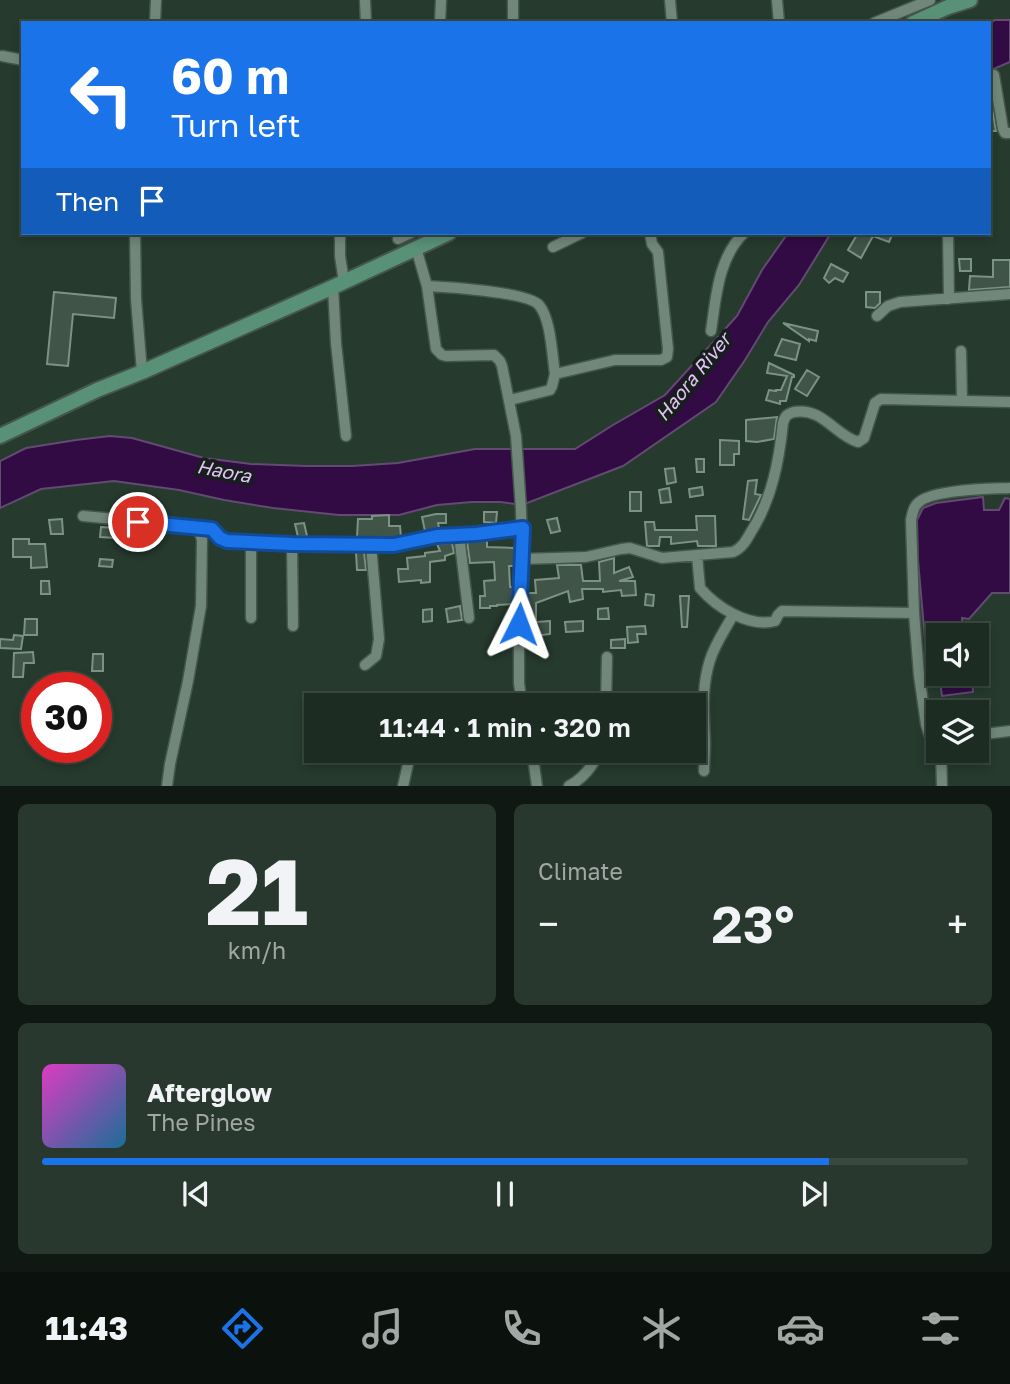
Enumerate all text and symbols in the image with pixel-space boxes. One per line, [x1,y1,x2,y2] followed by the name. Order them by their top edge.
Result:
[171,46,289,105] text: 60 m
[56,49,147,140] icon: left
[171,106,300,144] text: Turn left
[133,182,171,220] icon: arrive
[56,186,119,217] text: Then
[650,326,737,425] water label: Haora River
[195,454,254,487] water label: Haora
[108,492,168,552] pin
[119,503,157,541] icon: arrive
[482,587,556,661] position arrow
[926,623,989,763] map controls
[926,623,989,686] button: sound
[21,672,112,763] speed limit sign: 30
[926,700,989,763] button: layers
[379,712,631,743] text: 11:44 · 1 min · 320 m
[206,836,308,945] text: 21
[538,857,623,885] text: Climate
[712,892,794,954] text: 23°
[538,901,559,946] text: −
[947,901,968,946] text: +
[228,936,286,964] text: km/h
[147,1077,272,1108] text: Afterglow
[147,1108,255,1136] text: The Pines
[177,1175,215,1213] icon: previous
[486,1175,524,1213] icon: pause
[795,1175,833,1213] icon: next
[218,1304,267,1353] icon: directions
[358,1304,407,1353] icon: music
[497,1304,546,1353] icon: phone
[637,1304,686,1353] icon: climate
[776,1304,825,1353] icon: car
[916,1304,965,1353] icon: filters
[45,1309,128,1347] text: 11:43

